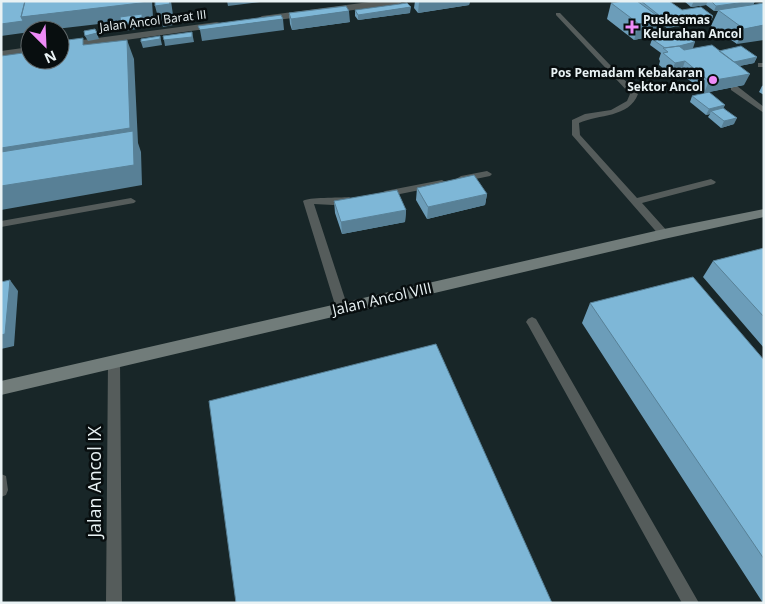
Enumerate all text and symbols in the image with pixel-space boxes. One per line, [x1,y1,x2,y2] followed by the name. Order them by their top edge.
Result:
[98,6,207,36] street label: Jalan Ancol Barat III
[643,11,742,42] place label: Puskesmas Kelurahan Ancol
[20,20,70,70] north arrow
[625,20,639,34] marker: Puskesmas Kelurahan Ancol
[41,46,60,68] text: N
[550,64,703,95] place label: Pos Pemadam Kebakaran Sektor Ancol
[707,74,719,86] marker: Pos Pemadam Kebakaran Sektor Ancol
[328,277,434,320] street label: Jalan Ancol VIII
[82,426,106,540] street label: Jalan Ancol IX

